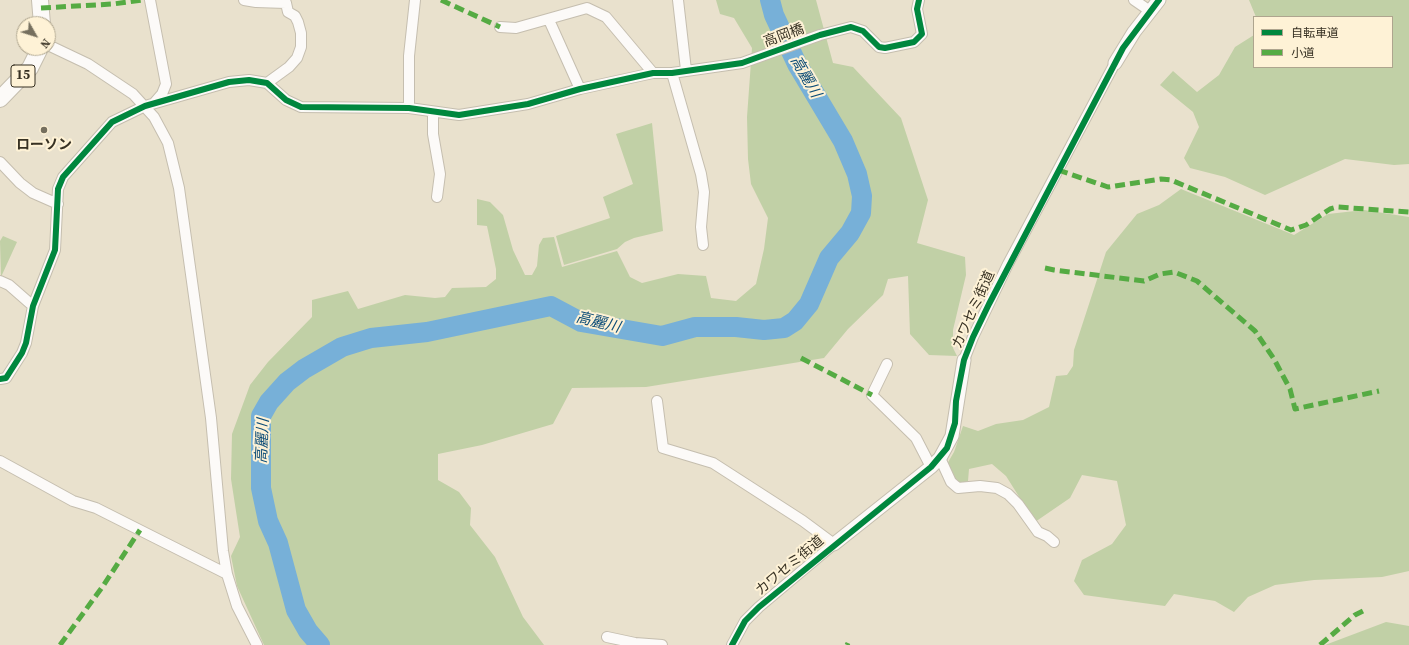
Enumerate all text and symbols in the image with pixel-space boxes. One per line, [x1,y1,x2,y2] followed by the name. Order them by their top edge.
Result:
[16,16,56,56] north arrow
[1253,16,1393,68] legend
[761,21,807,51] street label: 高岡橋
[1291,25,1339,41] text: 自転車道
[37,35,53,51] text: N
[1291,45,1315,61] text: 小道
[786,53,824,101] water label: 高麗川
[11,65,35,87] road number: 15
[39,125,49,135] marker: ローソン
[16,137,72,153] place label: ローソン
[949,268,999,352] street label: カワセミ街道
[574,309,622,337] water label: 高麗川
[253,418,273,464] water label: 高麗川
[752,533,828,599] street label: カワセミ街道

